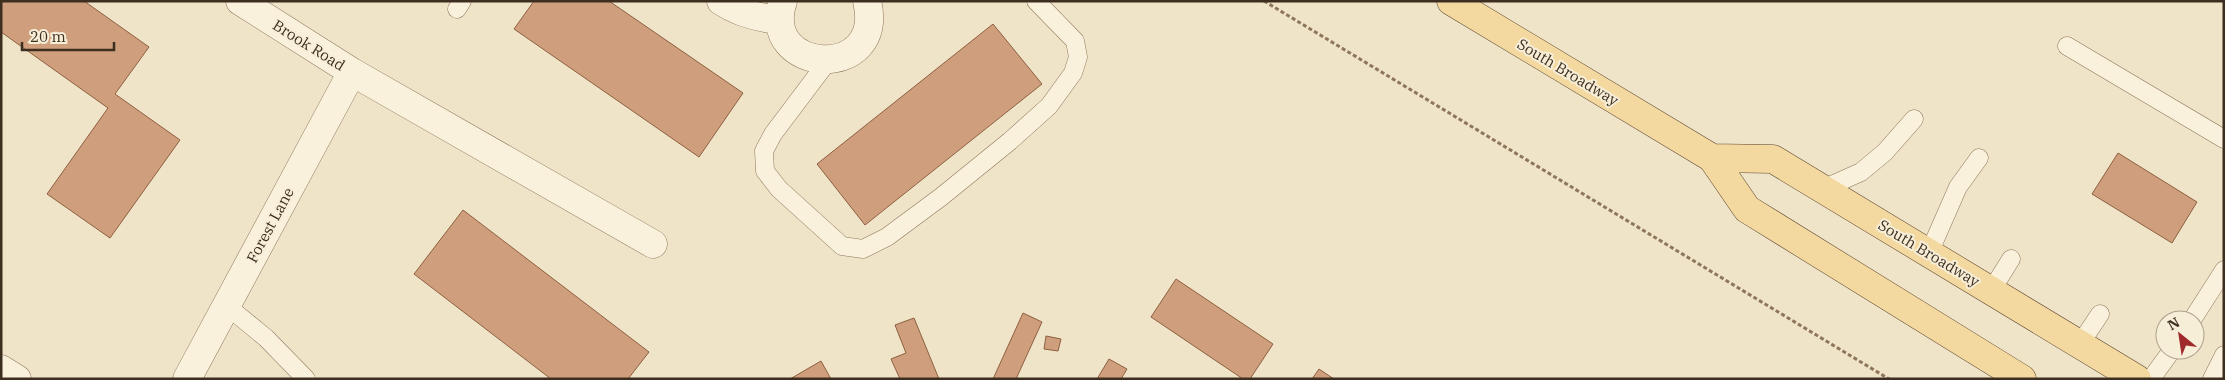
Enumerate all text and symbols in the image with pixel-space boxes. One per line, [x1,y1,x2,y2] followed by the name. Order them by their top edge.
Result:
[269,15,349,75] street label: Brook Road
[22,20,115,52] scale bar
[30,27,66,46] text: 20 m
[1514,34,1622,110] street label: South Broadway
[242,184,298,266] street label: Forest Lane
[1875,215,1983,291] street label: South Broadway
[2155,310,2205,360] north arrow
[2164,313,2183,334] text: N

